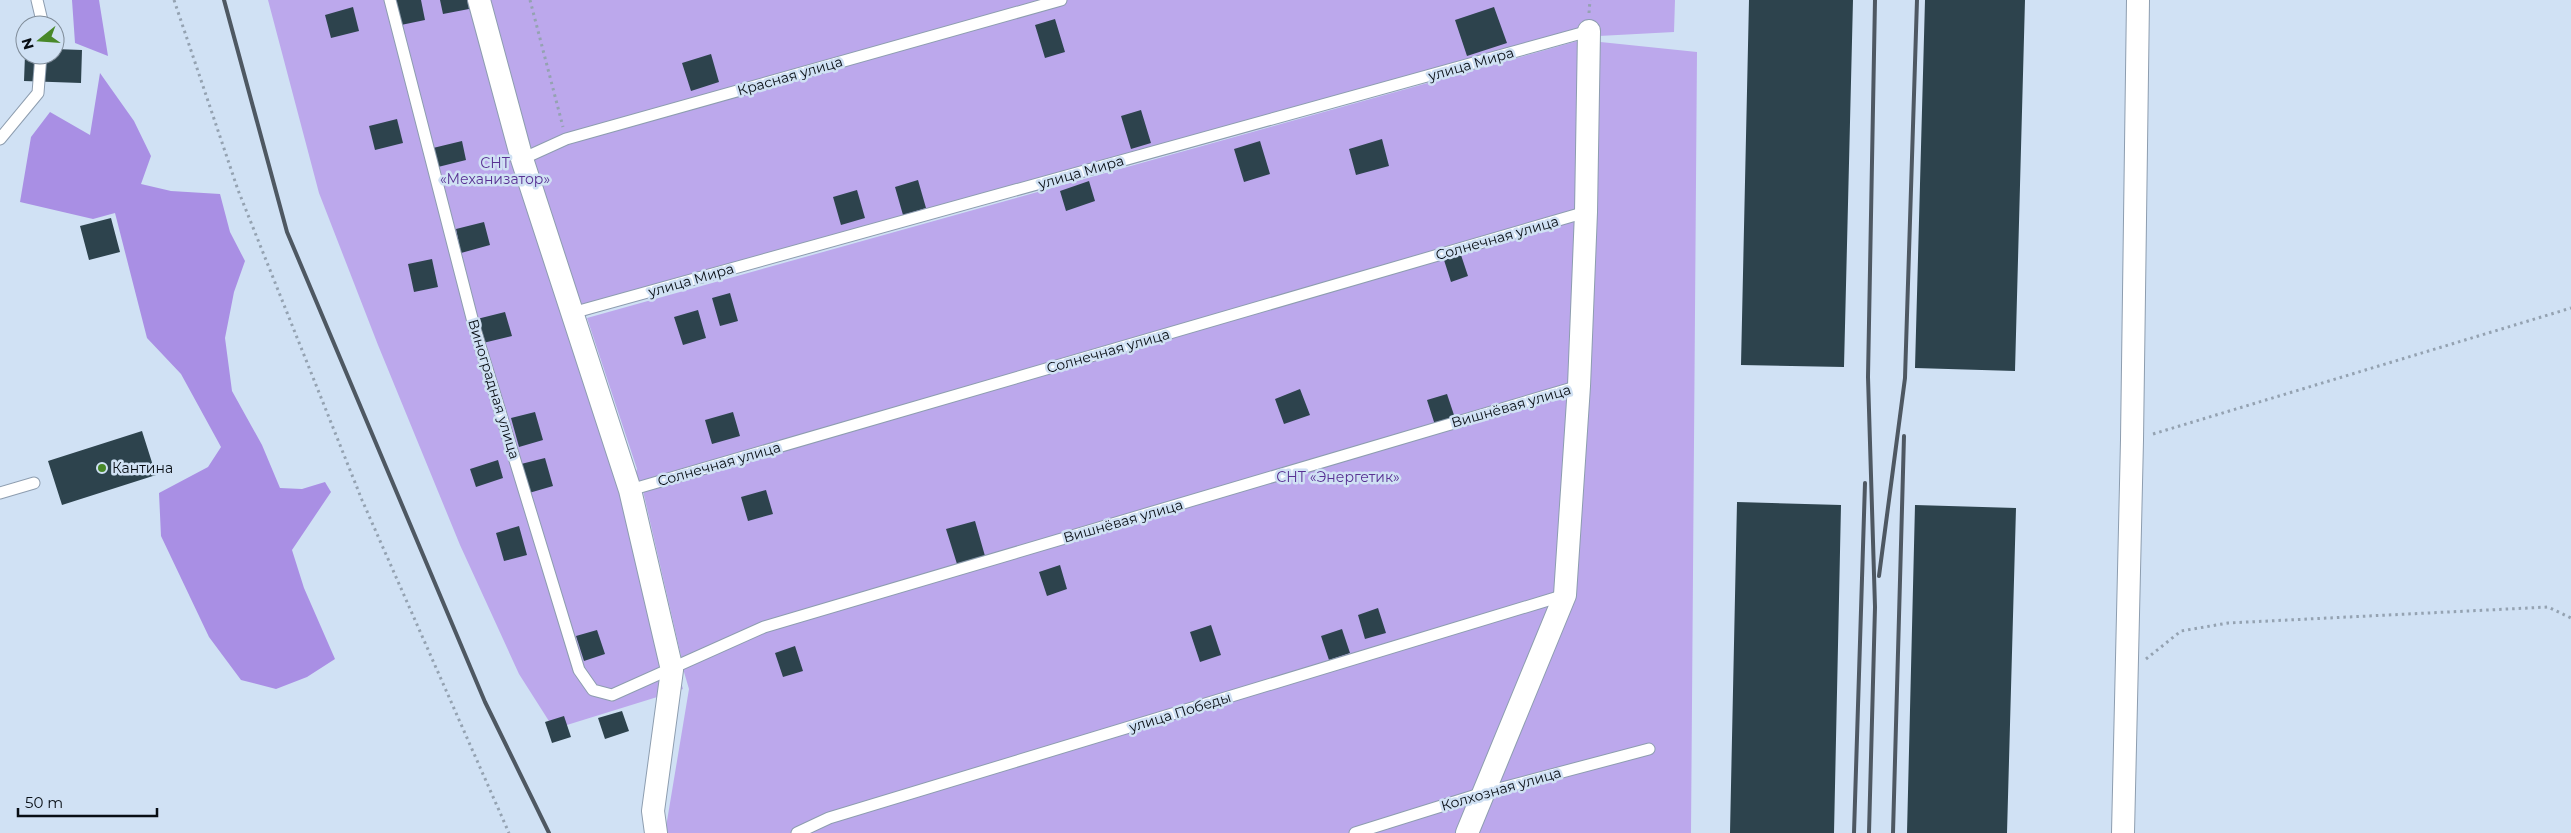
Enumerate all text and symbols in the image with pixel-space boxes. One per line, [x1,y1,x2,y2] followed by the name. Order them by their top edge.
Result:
[15,15,65,65] north arrow
[17,36,38,52] text: N
[1425,43,1516,85] street label: улица Мира
[735,52,845,100] street label: Красная улица
[1035,151,1126,193] street label: улица Мира
[440,154,550,188] park label: СНТ «Механизатор»
[1433,212,1561,264] street label: Солнечная улица
[645,259,736,301] street label: улица Мира
[464,317,524,461] street label: Виноградная улица
[1044,325,1172,377] street label: Солнечная улица
[1449,380,1573,432] street label: Вишнёвая улица
[655,438,783,490] street label: Солнечная улица
[112,459,173,477] place label: Кантина
[96,462,108,474] marker: Кантина
[1276,468,1400,486] park label: СНТ «Энергетик»
[1061,495,1185,547] street label: Вишнёвая улица
[1126,688,1233,736] street label: улица Победы
[1439,763,1563,815] street label: Колхозная улица
[18,786,156,818] scale bar
[25,793,63,812] text: 50 m

